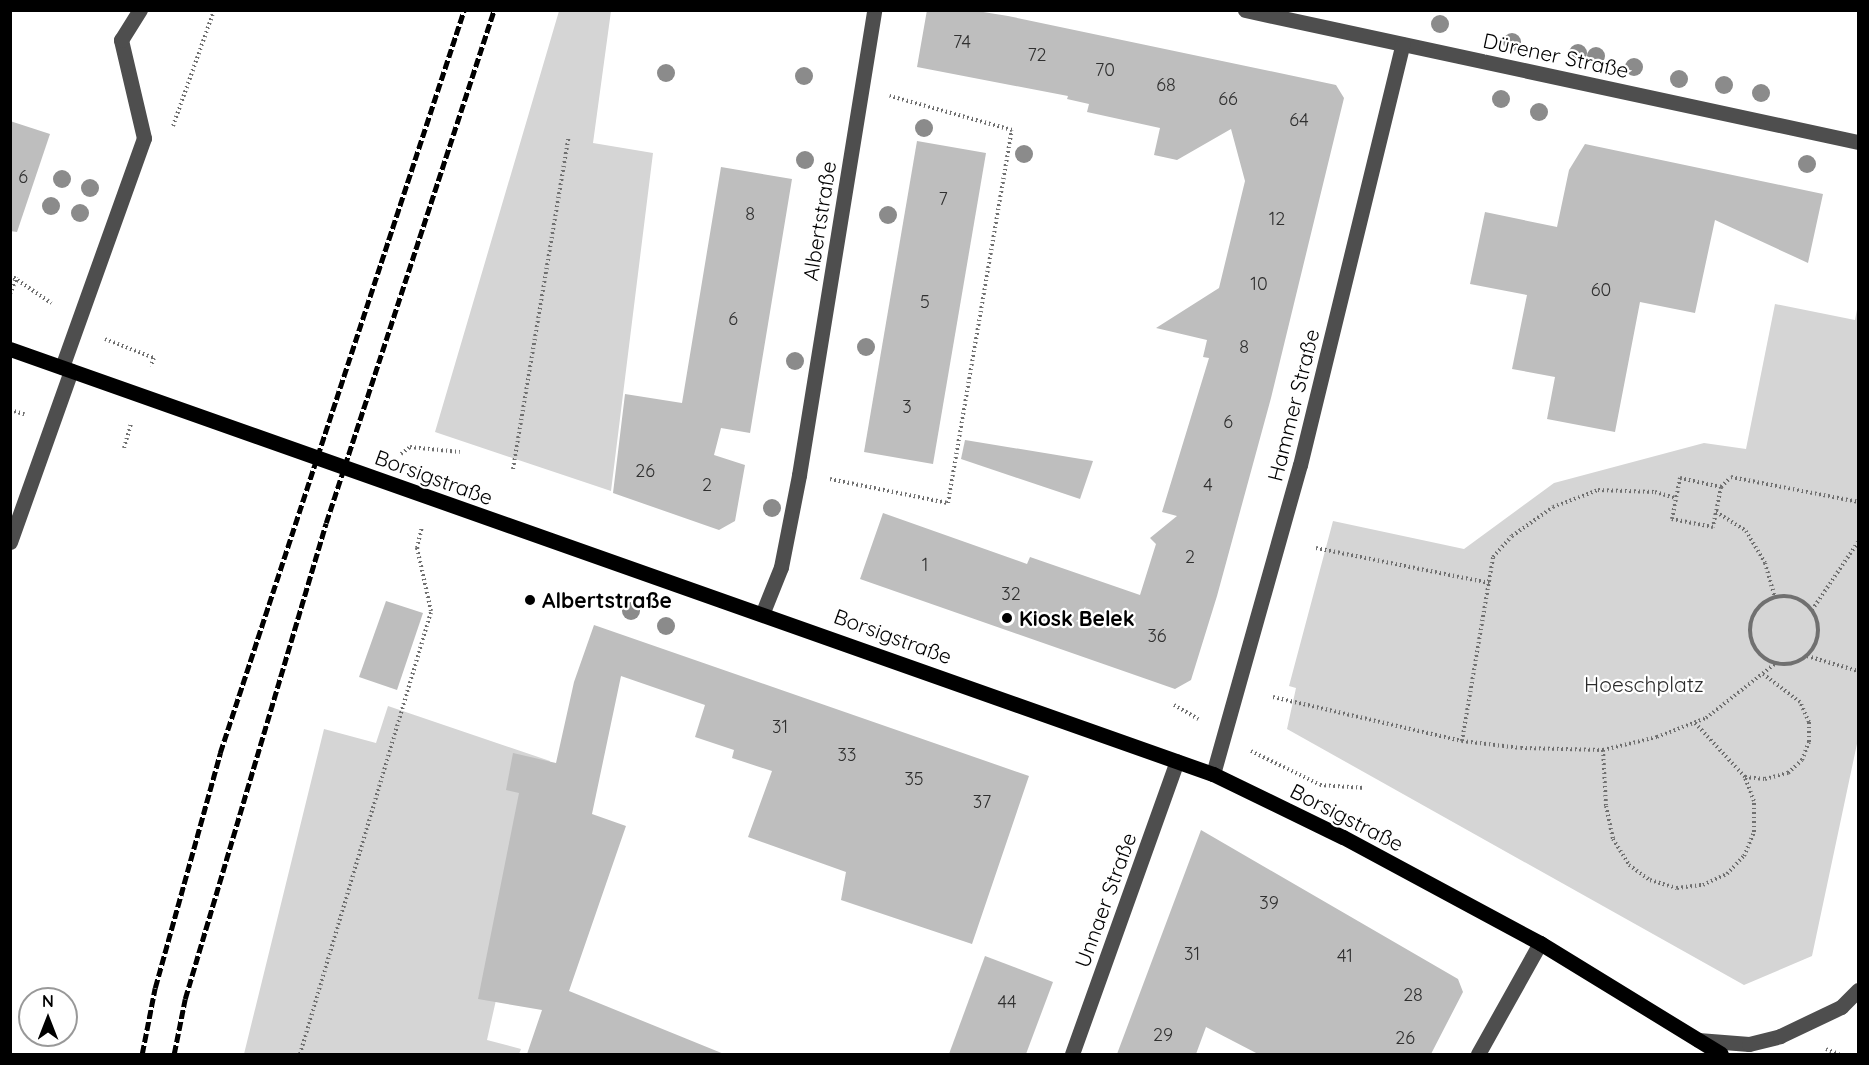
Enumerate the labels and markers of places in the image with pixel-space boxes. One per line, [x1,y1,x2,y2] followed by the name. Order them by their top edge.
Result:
[542,587,672,613] place label: Albertstraße
[523,593,537,607] marker: Albertstraße
[1019,605,1135,631] place label: Kiosk Belek
[1000,611,1014,625] marker: Kiosk Belek

